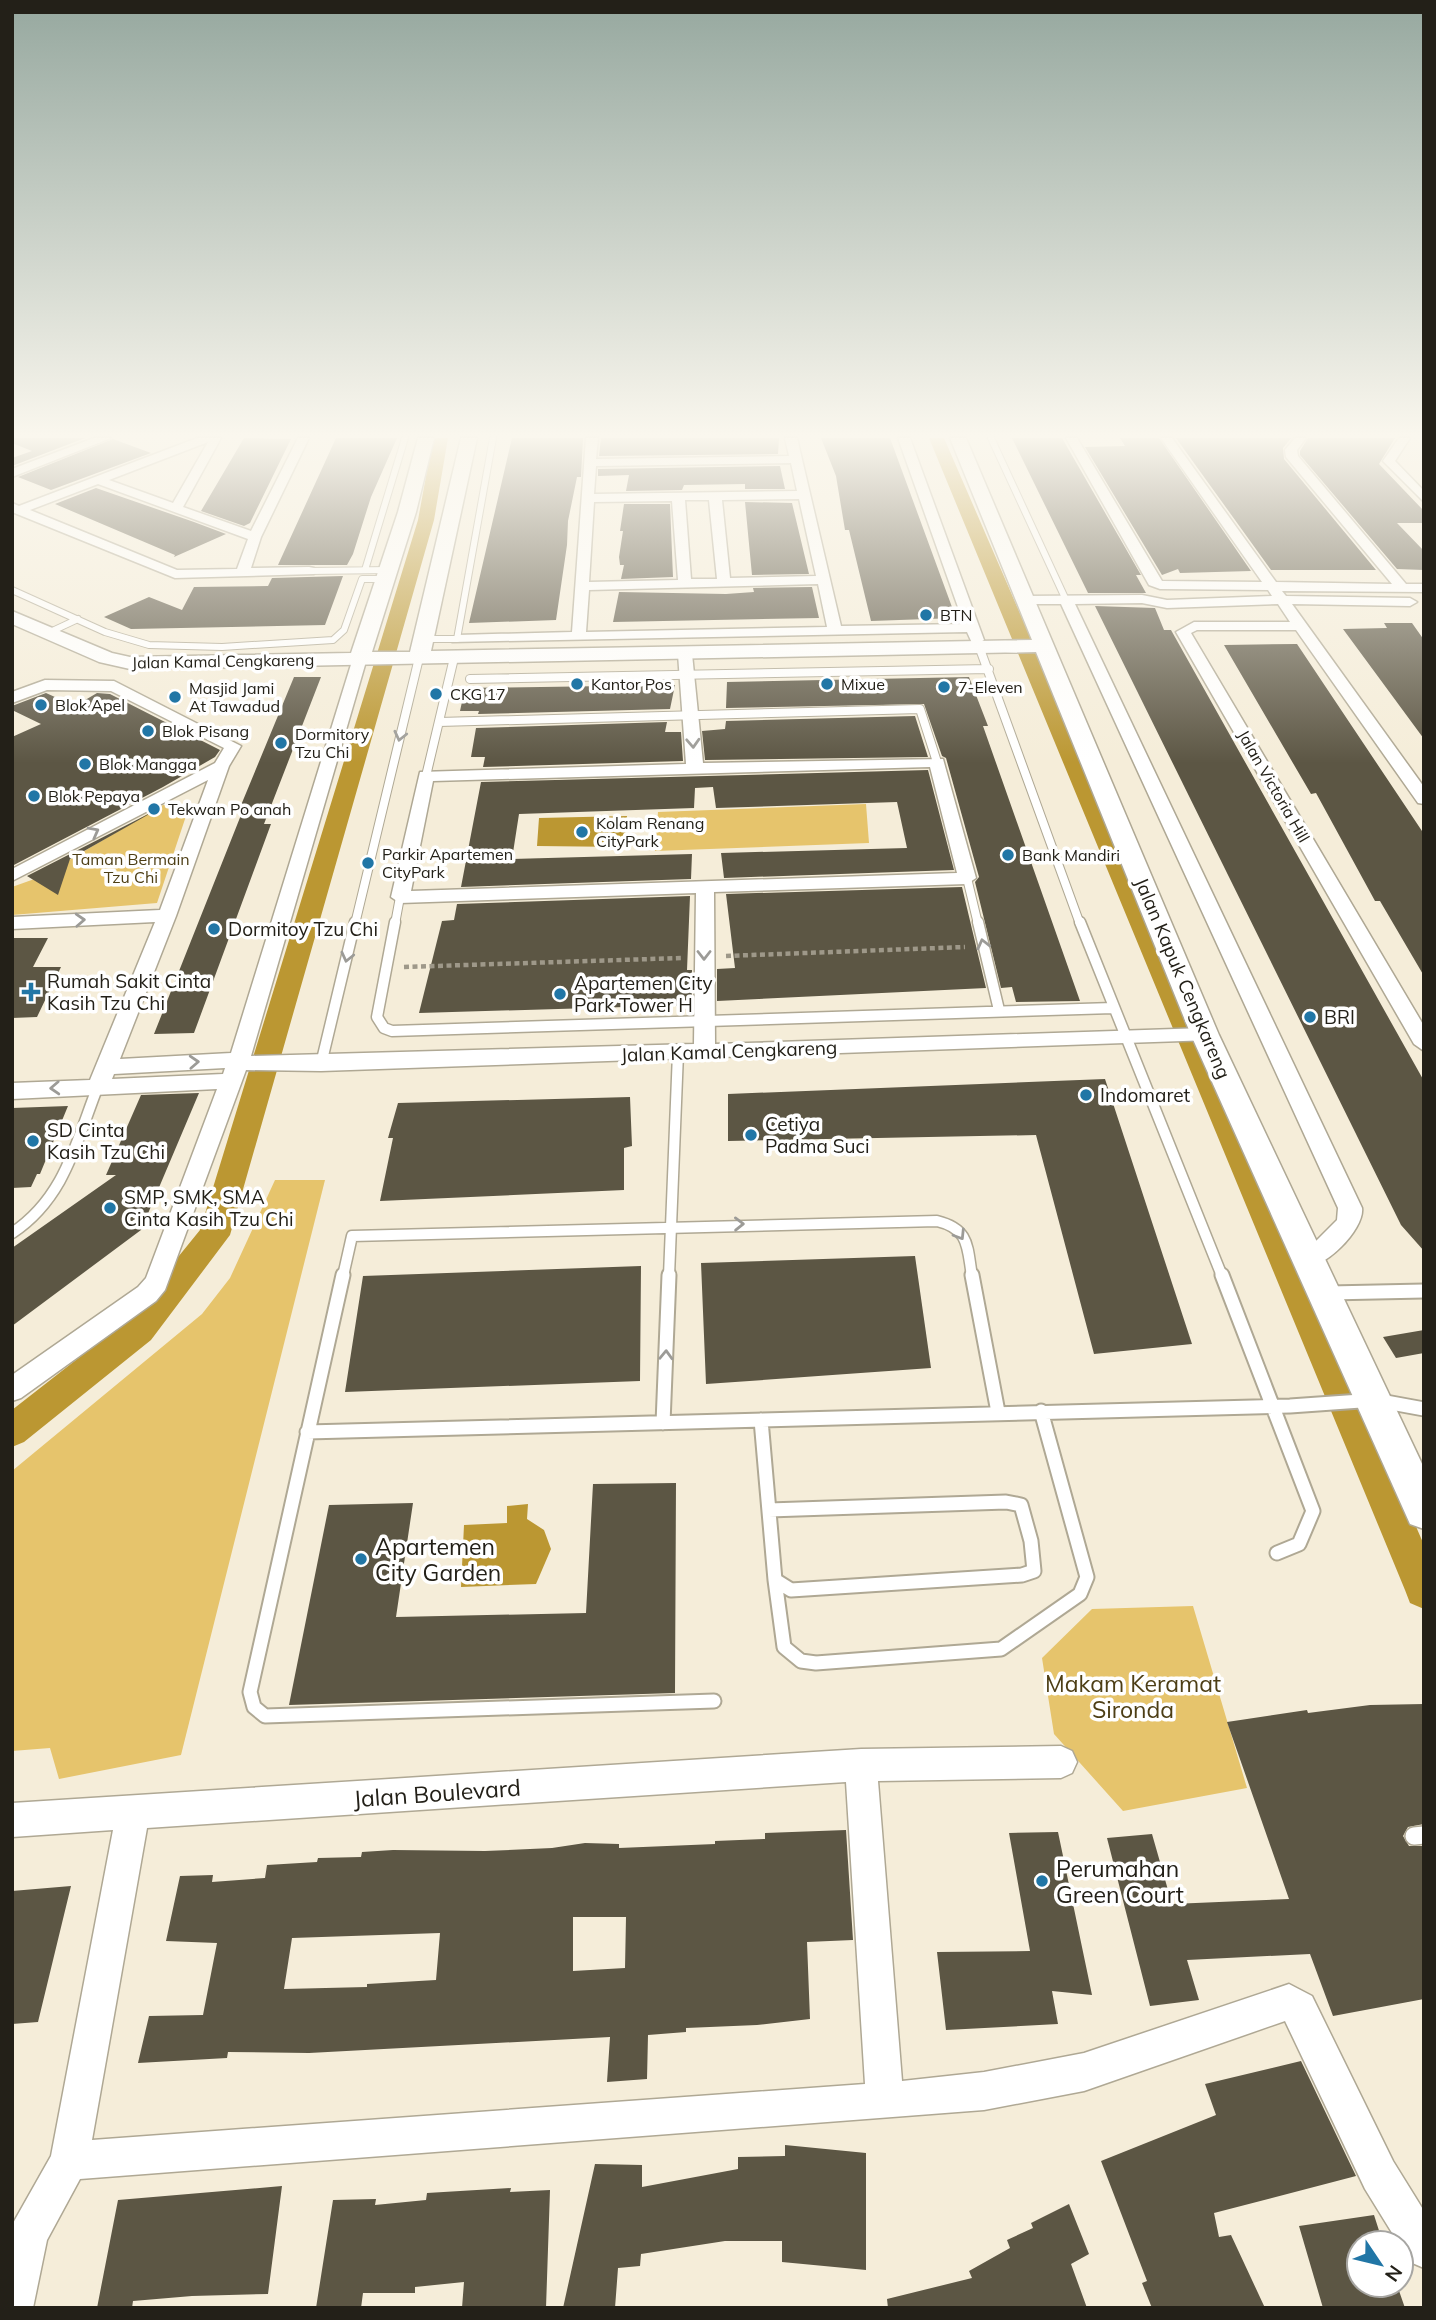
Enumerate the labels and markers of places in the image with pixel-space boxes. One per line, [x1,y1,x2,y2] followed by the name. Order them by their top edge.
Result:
[940,605,972,625] place label: BTN
[918,607,934,623] marker: BTN
[591,674,672,694] place label: Kantor Pos
[841,674,885,694] place label: Mixue
[569,676,585,692] marker: Kantor Pos
[819,676,835,692] marker: Mixue
[958,677,1023,697] place label: 7-Eleven
[189,678,280,716] place label: Masjid Jami At Tawadud
[936,679,952,695] marker: 7-Eleven
[450,684,506,704] place label: CKG 17
[428,686,444,702] marker: CKG 17
[167,689,183,705] marker: Masjid Jami At Tawadud
[55,695,125,715] place label: Blok Apel
[33,697,49,713] marker: Blok Apel
[162,721,249,741] place label: Blok Pisang
[140,723,156,739] marker: Blok Pisang
[295,724,370,762] place label: Dormitory Tzu Chi
[273,735,289,751] marker: Dormitory Tzu Chi
[99,754,197,774] place label: Blok Mangga
[77,756,93,772] marker: Blok Mangga
[48,786,140,806] place label: Blok Pepaya
[26,788,42,804] marker: Blok Pepaya
[168,799,291,819] place label: Tekwan Po anah
[146,801,162,817] marker: Tekwan Po anah
[596,813,704,851] place label: Kolam Renang CityPark
[574,824,590,840] marker: Kolam Renang CityPark
[382,844,513,882] place label: Parkir Apartemen CityPark
[1022,845,1120,865] place label: Bank Mandiri
[1000,847,1016,863] marker: Bank Mandiri
[360,855,376,871] marker: Parkir Apartemen CityPark
[228,917,378,941] place label: Dormitoy Tzu Chi
[206,921,222,937] marker: Dormitoy Tzu Chi
[47,969,211,1015] place label: Rumah Sakit Cinta Kasih Tzu Chi
[574,971,713,1017] place label: Apartemen City Park Tower H
[21,982,41,1002] marker: Rumah Sakit Cinta Kasih Tzu Chi
[552,986,568,1002] marker: Apartemen City Park Tower H
[1324,1005,1355,1029] place label: BRI
[1302,1009,1318,1025] marker: BRI
[1100,1083,1190,1107] place label: Indomaret
[1078,1087,1094,1103] marker: Indomaret
[765,1112,869,1158] place label: Cetiya Padma Suci
[47,1118,165,1164] place label: SD Cinta Kasih Tzu Chi
[743,1127,759,1143] marker: Cetiya Padma Suci
[25,1133,41,1149] marker: SD Cinta Kasih Tzu Chi
[124,1185,294,1231] place label: SMP, SMK, SMA Cinta Kasih Tzu Chi
[102,1200,118,1216] marker: SMP, SMK, SMA Cinta Kasih Tzu Chi
[375,1532,501,1587] place label: Apartemen City Garden
[353,1551,369,1567] marker: Apartemen City Garden
[1056,1854,1184,1909] place label: Perumahan Green Court
[1034,1873,1050,1889] marker: Perumahan Green Court

